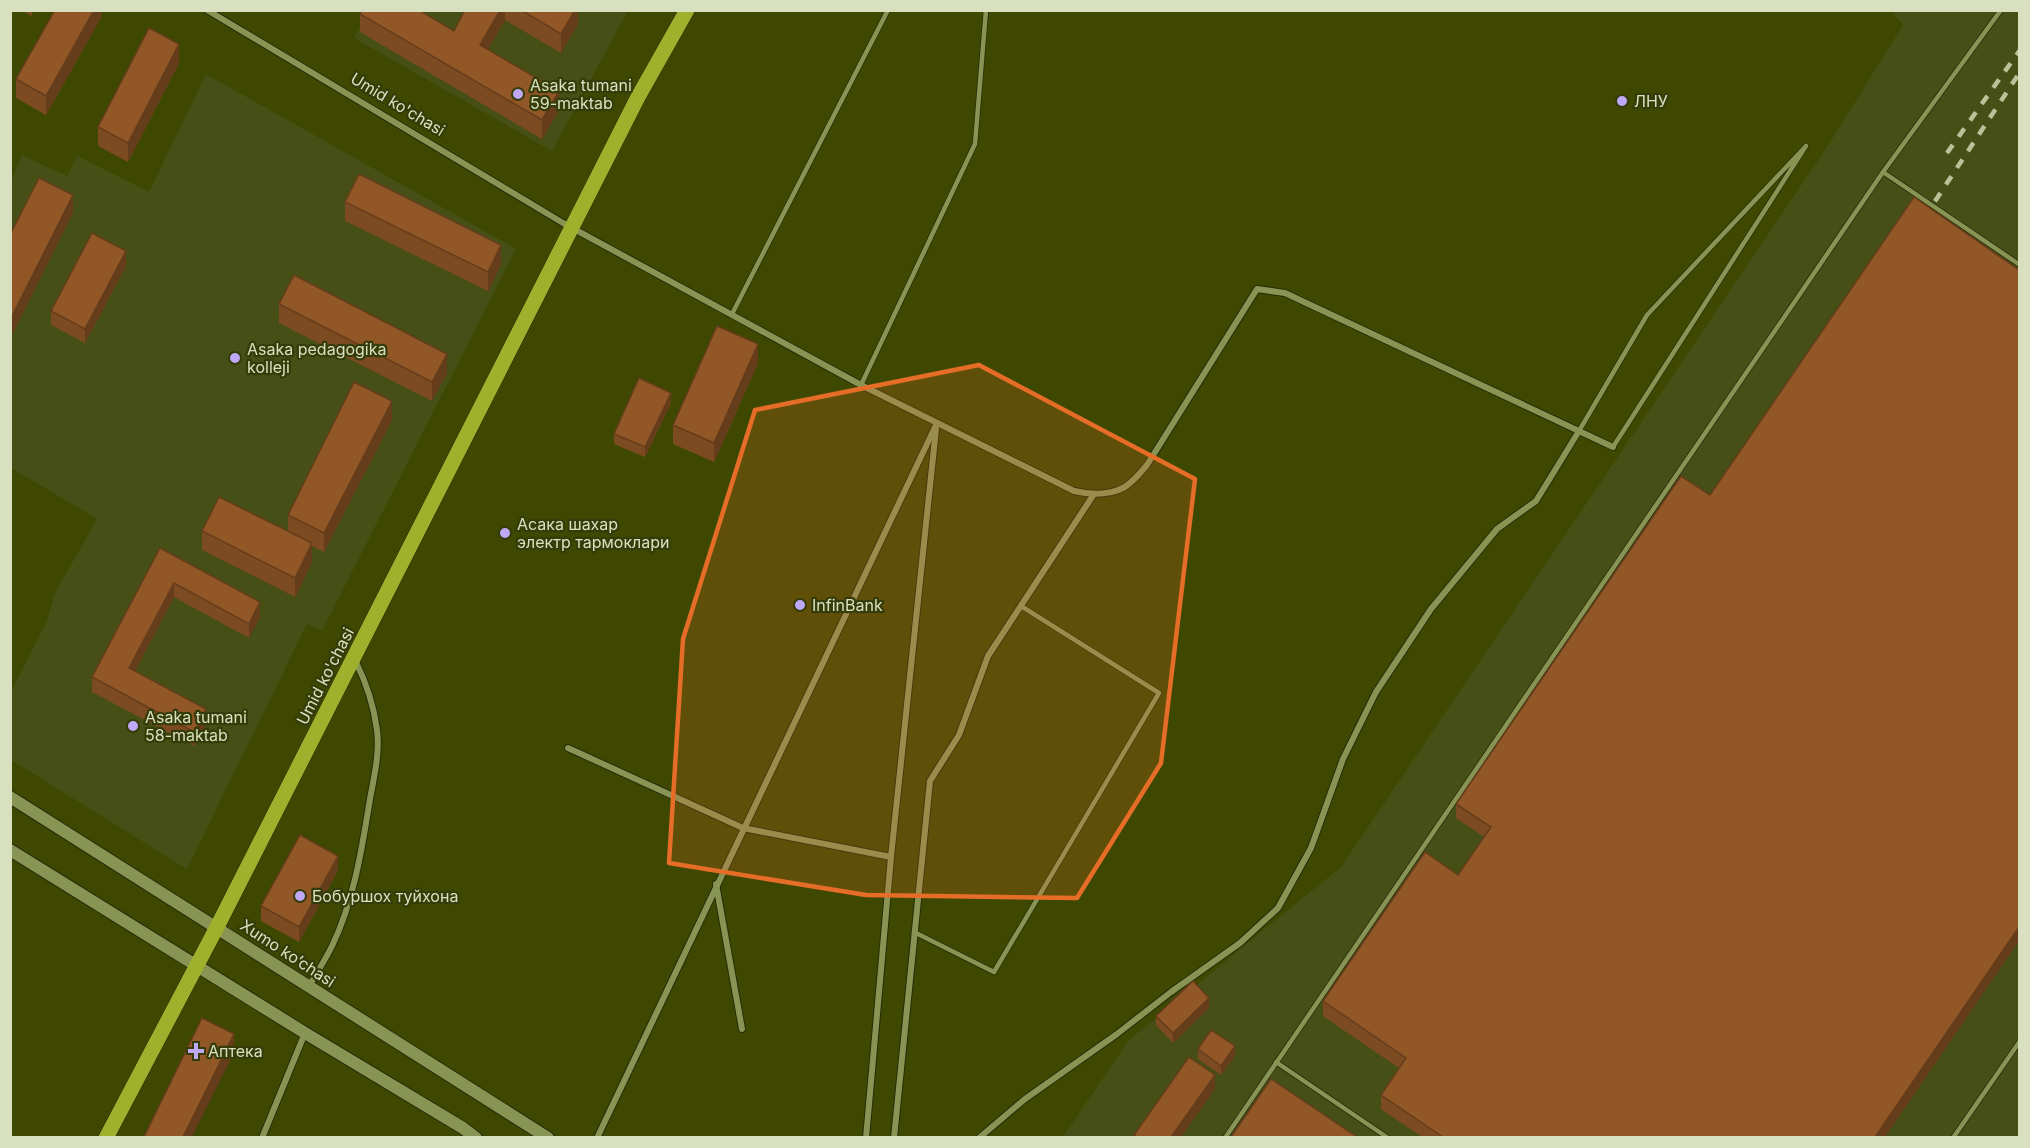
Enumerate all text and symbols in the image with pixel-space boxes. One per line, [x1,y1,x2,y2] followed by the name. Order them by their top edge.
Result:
[347,68,449,140] street label: Umid ko'chasi
[530,75,632,113] place label: Asaka tumani 59-maktab
[511,87,525,101] marker: Asaka tumani 59-maktab
[1634,91,1668,111] place label: ЛНУ
[1615,94,1629,108] marker: ЛНУ
[247,339,387,377] place label: Asaka pedagogika kolleji
[228,351,242,365] marker: Asaka pedagogika kolleji
[517,514,670,552] place label: Асака шахар электр тармоклари
[498,526,512,540] marker: Асака шахар электр тармоклари
[812,595,883,615] place label: InfinBank
[793,598,807,612] marker: InfinBank
[292,624,358,728] street label: Umid ko'chasi
[145,707,247,745] place label: Asaka tumani 58-maktab
[126,719,140,733] marker: Asaka tumani 58-maktab
[312,886,458,906] place label: Бобуршох туйхона
[293,889,307,903] marker: Бобуршох туйхона
[237,915,339,991] street label: Xumo ko’chasi
[208,1041,263,1061] place label: Аптека
[189,1044,203,1058] marker: Аптека

